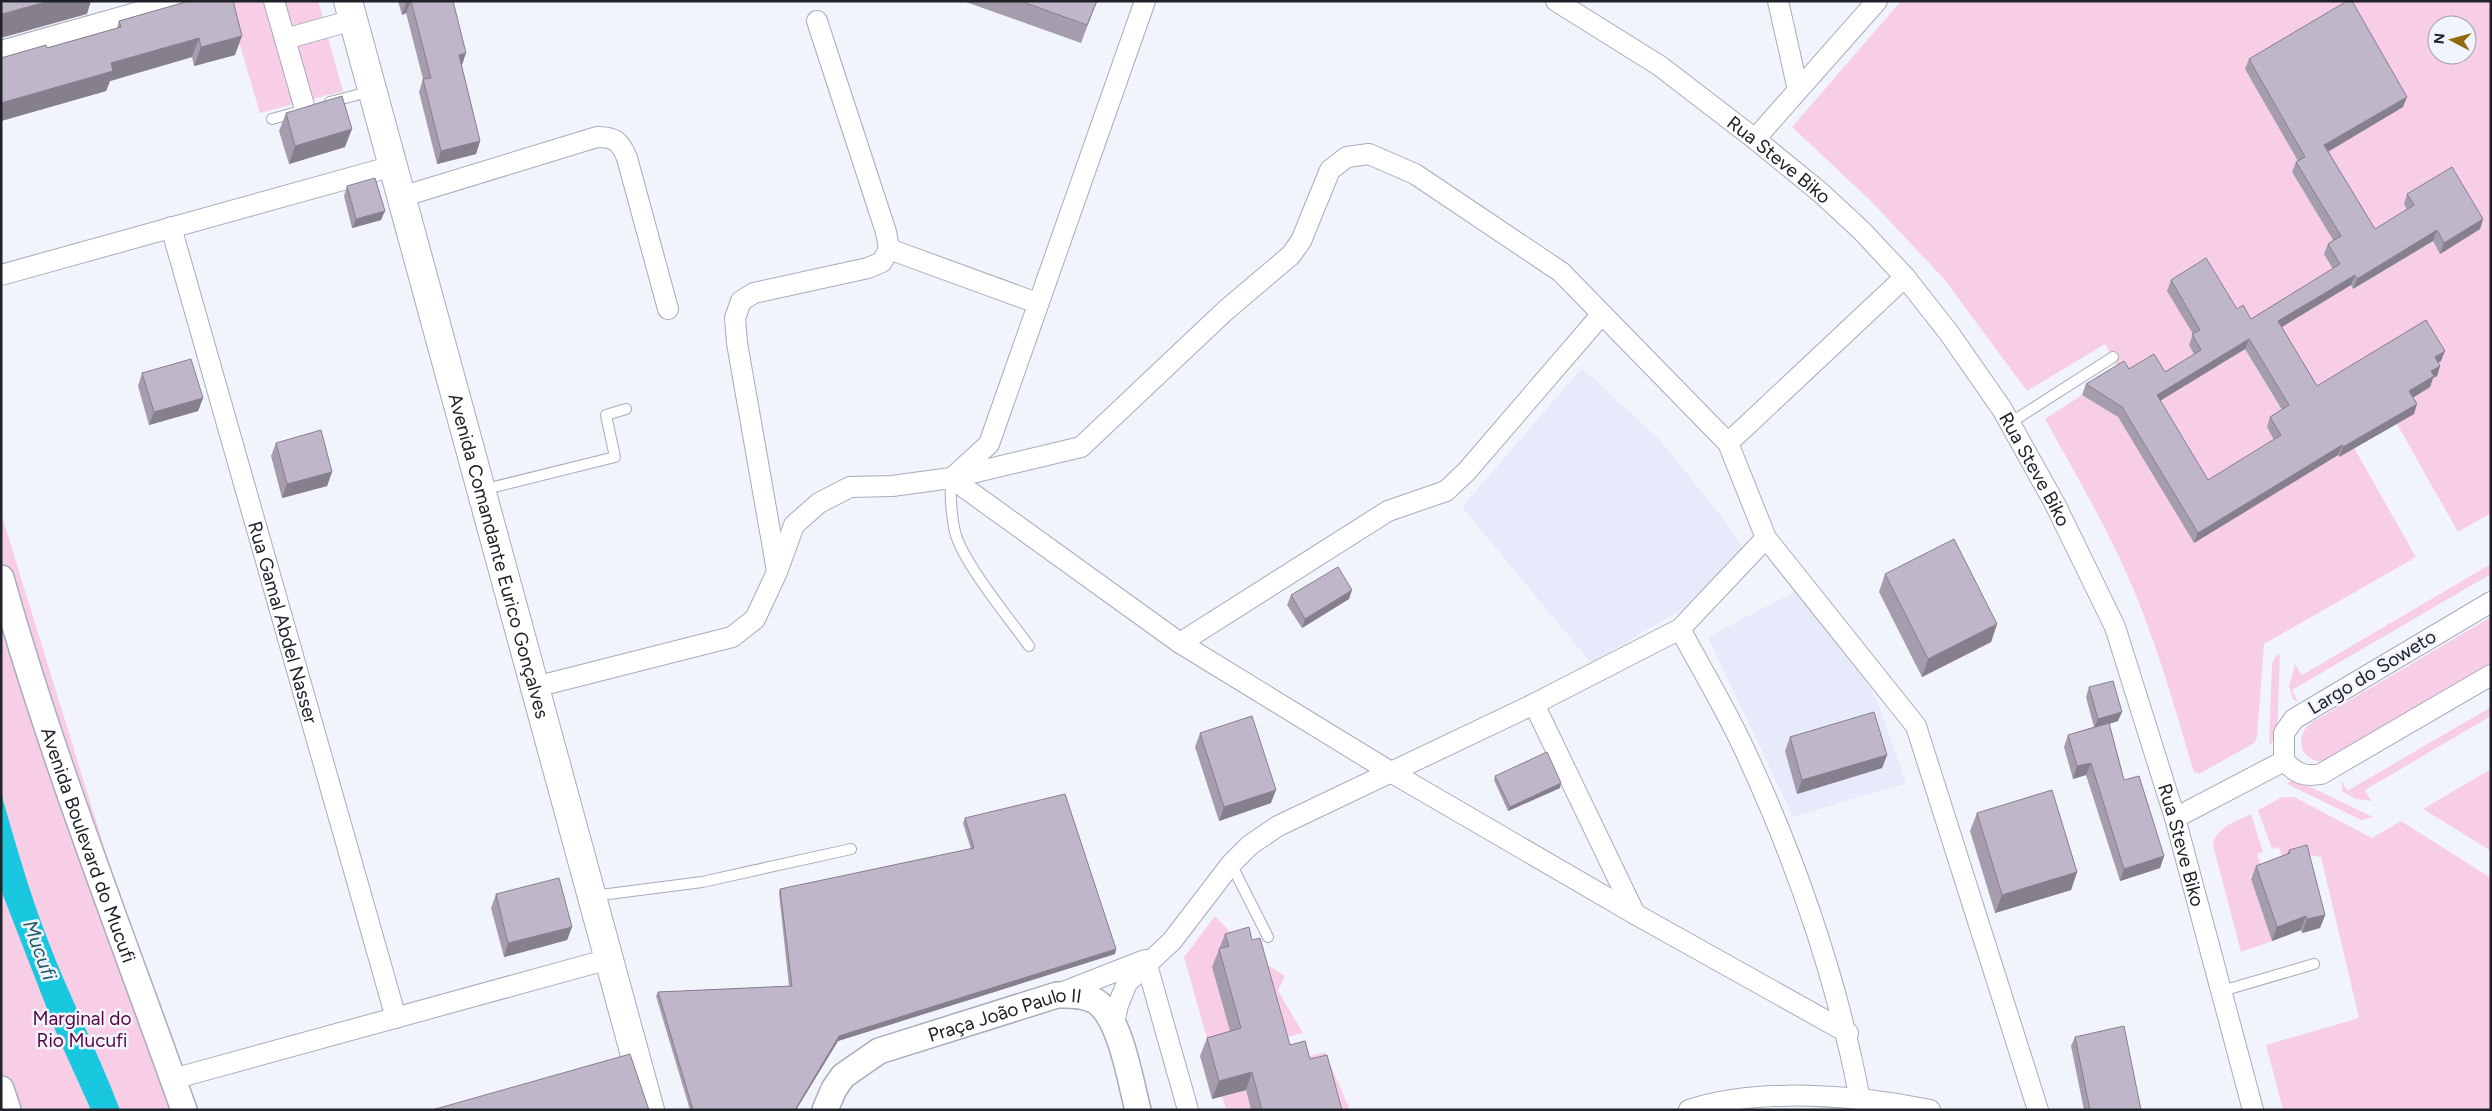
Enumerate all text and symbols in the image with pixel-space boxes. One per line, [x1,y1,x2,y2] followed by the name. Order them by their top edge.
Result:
[2427,15,2477,65] north arrow
[2431,32,2449,45] text: N
[1723,111,1836,208] street label: Rua Steve Biko
[444,391,554,721] street label: Avenida Comandante Eurico Gonçalves
[1994,408,2075,530] street label: Rua Steve Biko
[244,519,323,727] street label: Rua Gamal Abdel Nasser
[2304,625,2440,719] street label: Largo do Soweto
[36,725,142,965] street label: Avenida Boulevard do Mucufi
[2153,781,2210,909] street label: Rua Steve Biko
[18,917,62,983] water label: Mucufi
[925,983,1083,1046] street label: Praça João Paulo II
[32,1007,132,1052] park label: Marginal do Rio Mucufi

